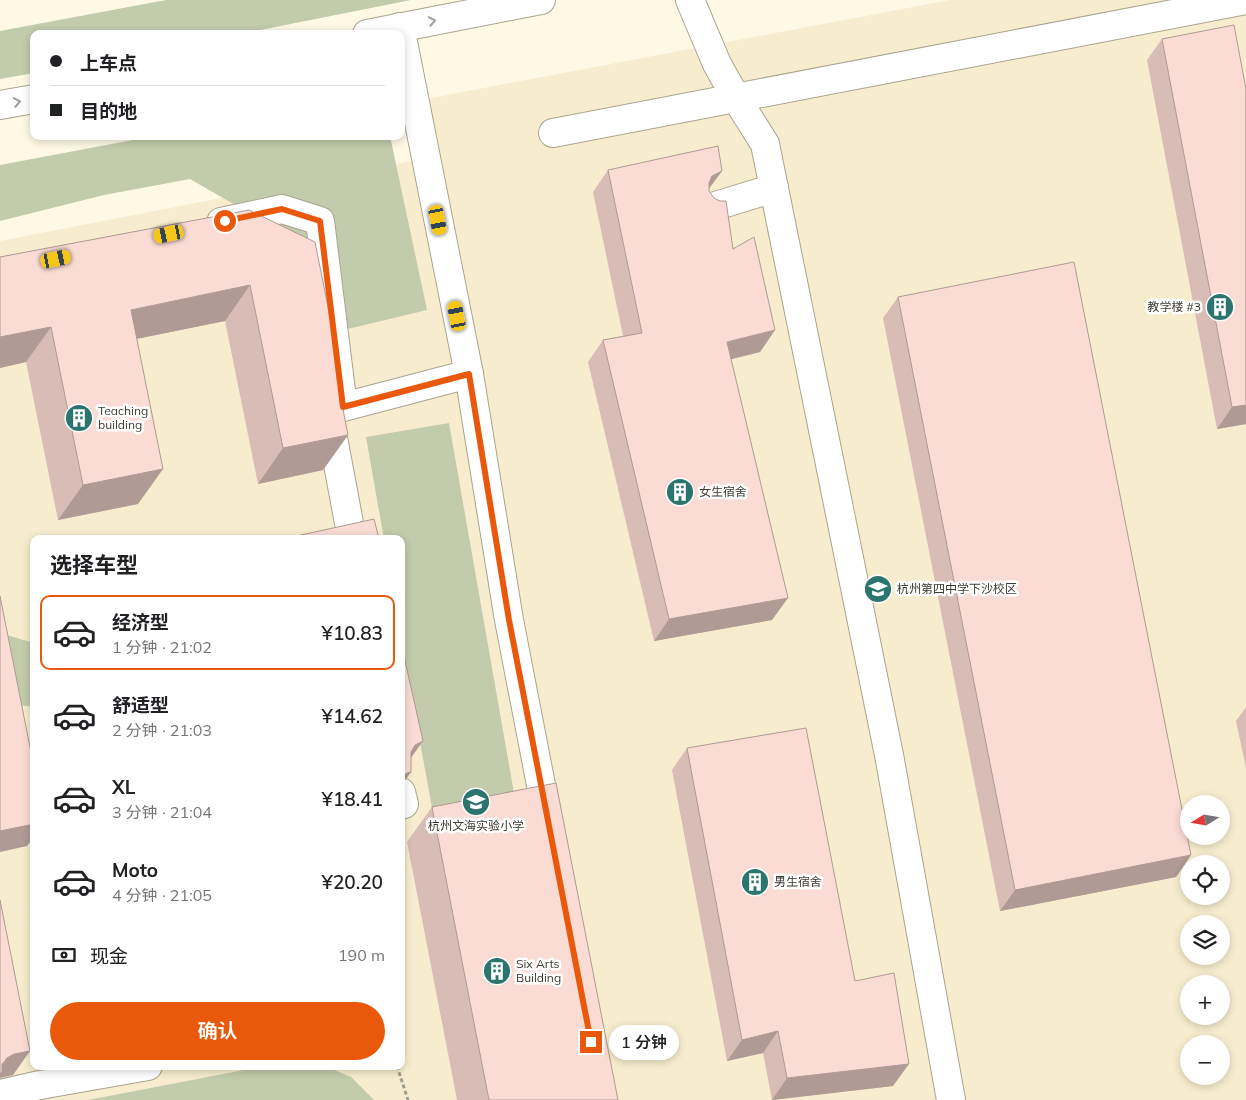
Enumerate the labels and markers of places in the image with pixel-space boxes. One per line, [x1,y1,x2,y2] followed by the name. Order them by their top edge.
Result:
[1205,292,1235,322] building icon: 教学楼 #3
[1147,299,1201,314] place label: 教学楼 #3
[64,403,94,433] building icon: Teaching building
[98,403,148,432] place label: Teaching building
[665,477,695,507] building icon: 女生宿舍
[699,484,747,499] place label: 女生宿舍
[863,574,893,604] school or university icon: 杭州第四中学下沙校区
[897,581,1017,596] place label: 杭州第四中学下沙校区
[461,787,491,817] school or university icon: 杭州文海实验小学
[428,818,524,833] place label: 杭州文海实验小学
[740,867,770,897] building icon: 男生宿舍
[774,874,822,889] place label: 男生宿舍
[482,956,512,986] building icon: Six Arts Building
[516,956,561,985] place label: Six Arts Building

